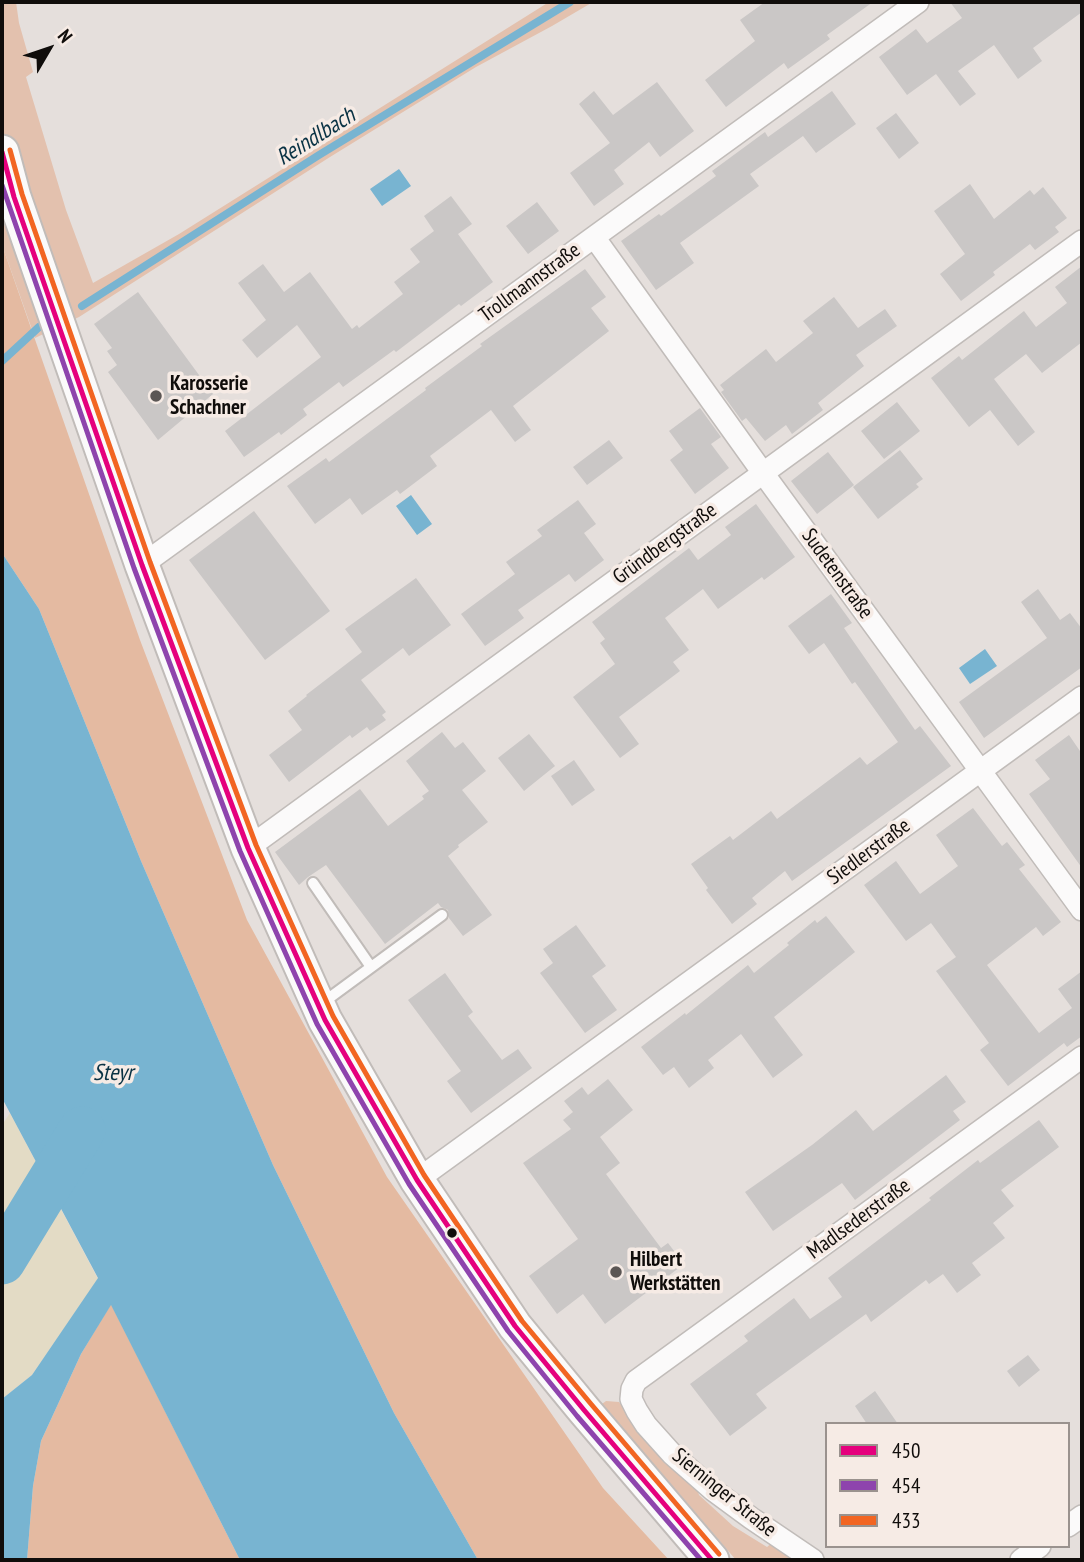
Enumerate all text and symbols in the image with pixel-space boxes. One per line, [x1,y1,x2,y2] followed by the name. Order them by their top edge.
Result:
[14,14,84,84] north arrow
[53,24,78,47] text: N
[272,102,360,172] water label: Reindlbach
[475,238,585,328] street label: Trollmannstraße
[170,371,248,421] place label: Karosserie Schachner
[148,388,164,404] marker: Karosserie Schachner
[608,498,722,590] street label: Gründbergstraße
[796,524,878,624] street label: Sudetenstraße
[823,813,915,891] street label: Siedlerstraße
[93,1059,133,1087] water label: Steyr
[803,1173,915,1265] street label: Madlsederstraße
[445,1226,459,1240] unlabelled marker
[630,1247,721,1297] place label: Hilbert Werkstätten
[608,1264,624,1280] marker: Hilbert Werkstätten
[825,1422,1070,1548] legend
[892,1437,920,1464] text: 450
[667,1443,781,1543] street label: Sierninger Straße
[892,1472,920,1499] text: 454
[892,1507,920,1534] text: 433

